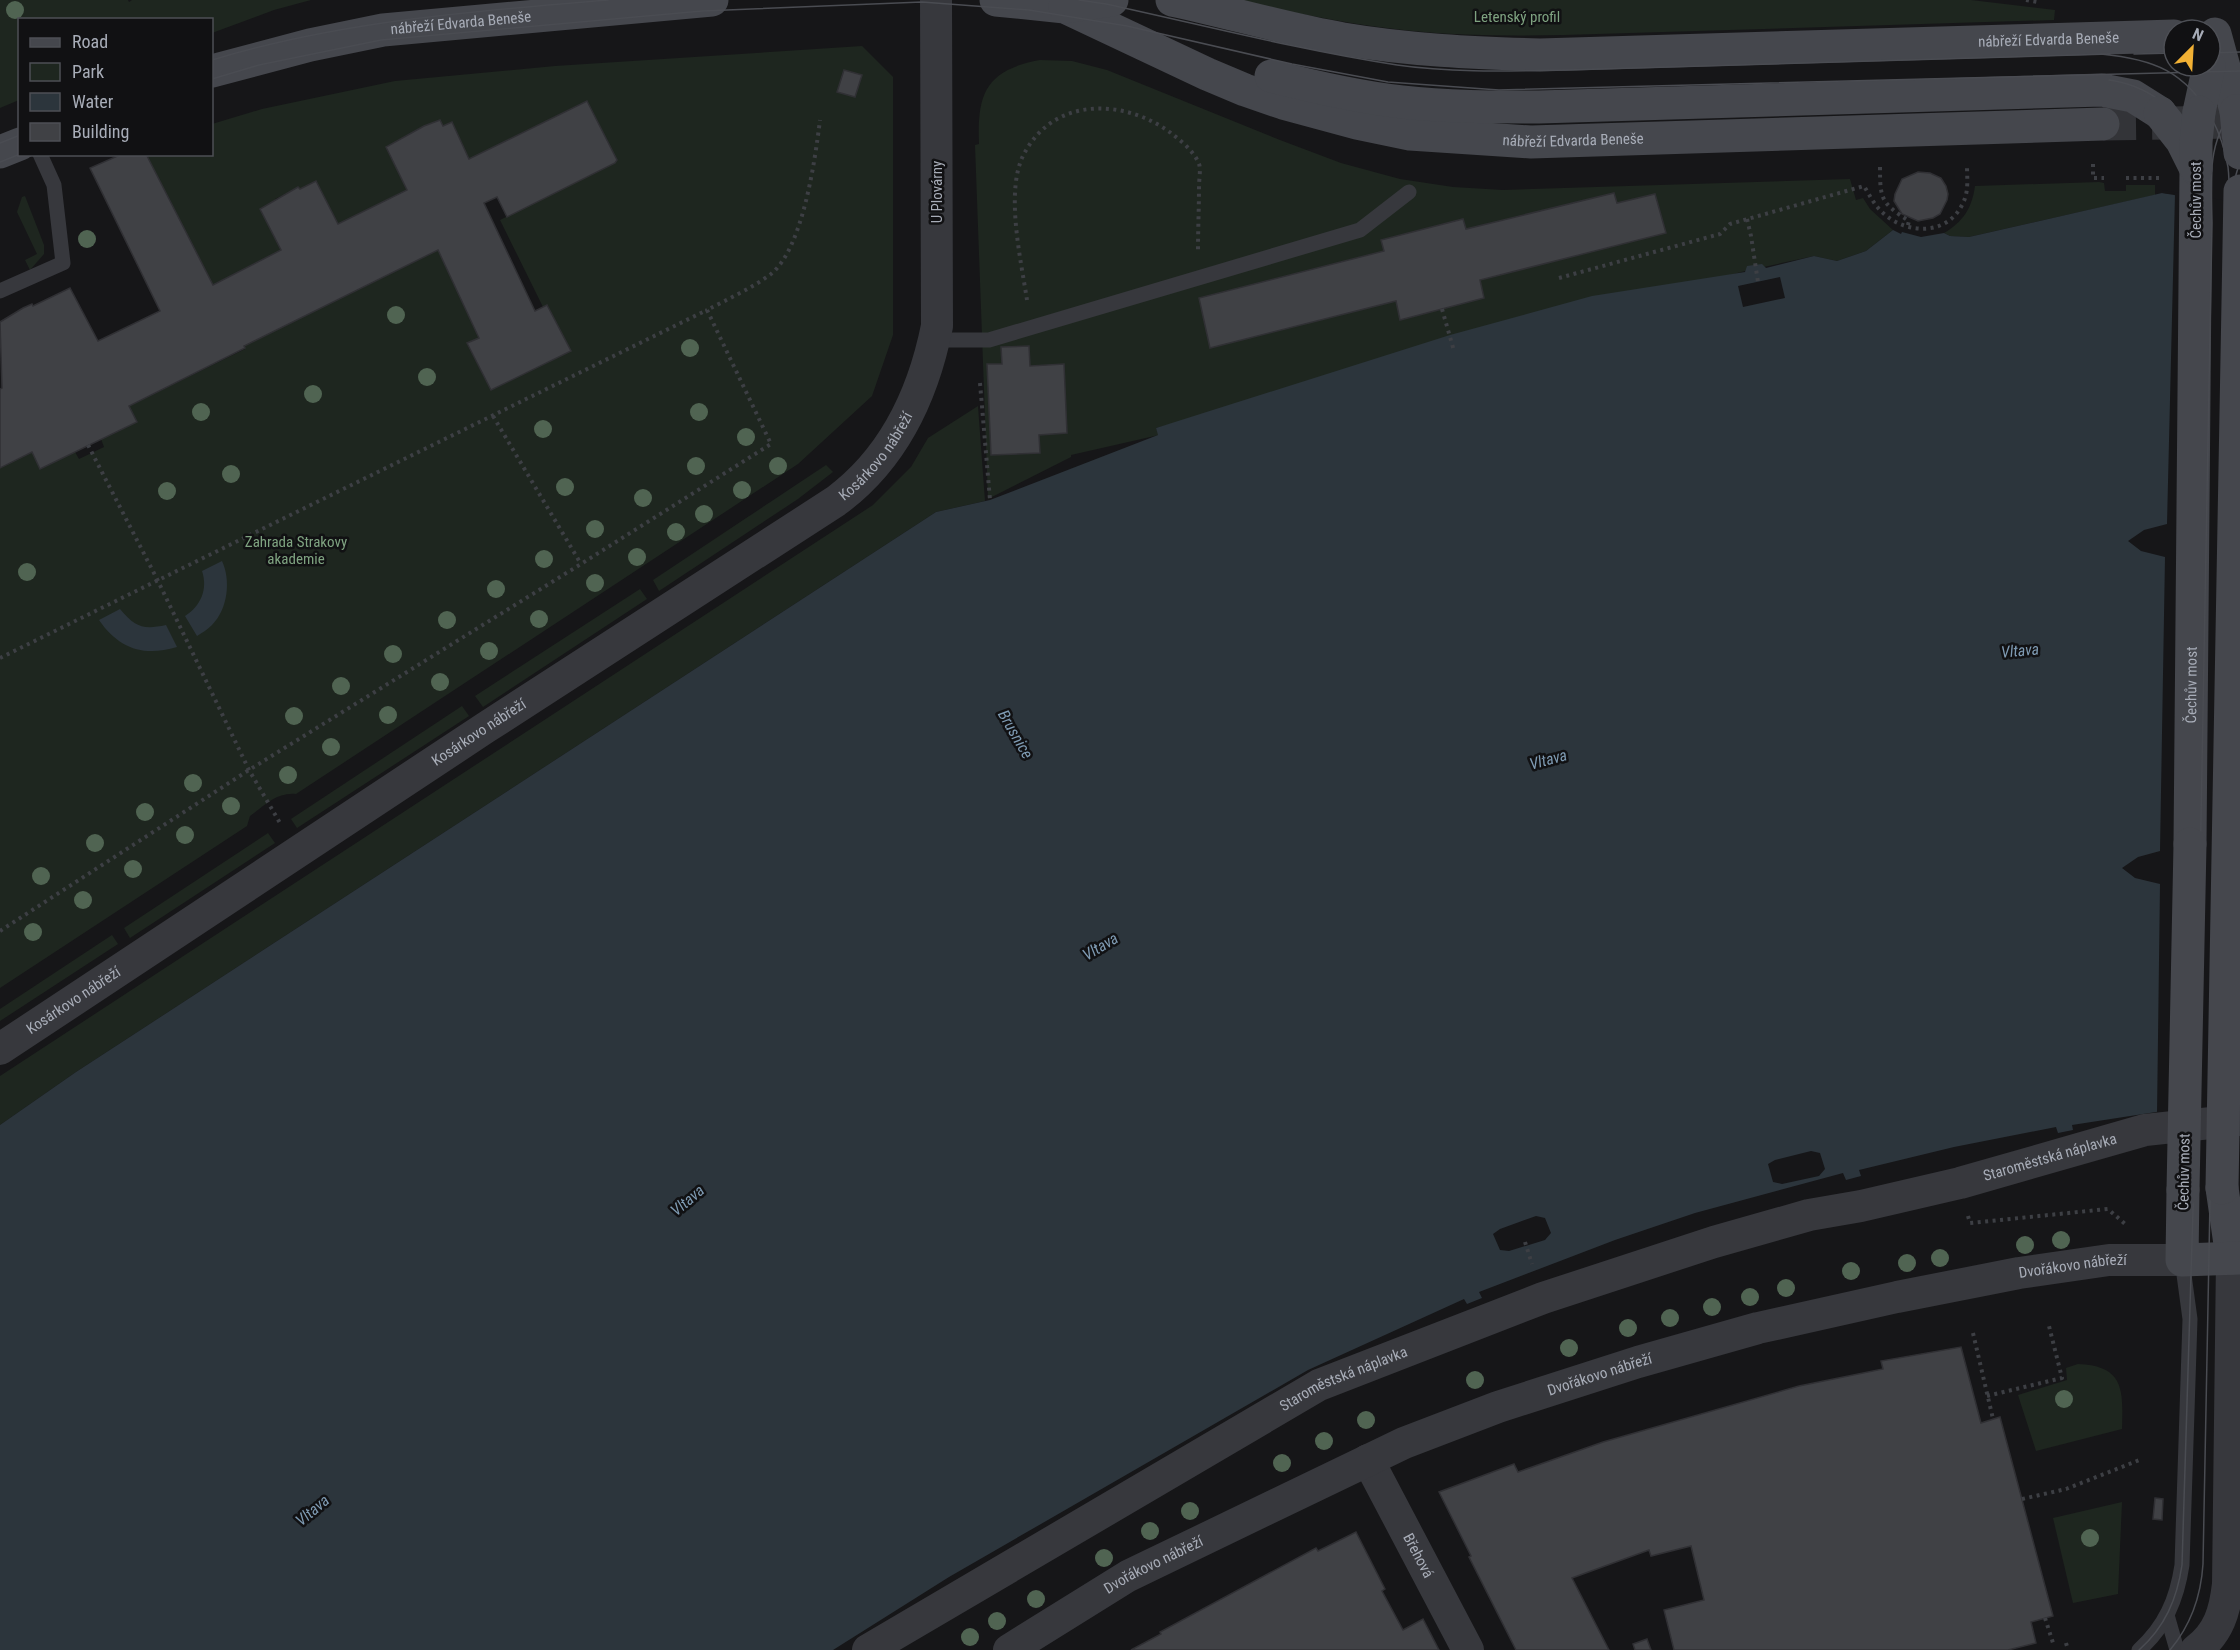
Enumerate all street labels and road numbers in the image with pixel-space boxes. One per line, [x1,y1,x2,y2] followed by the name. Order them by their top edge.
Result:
[390,8,532,38] street label: nábřeží Edvarda Beneše
[1978,29,2119,51] street label: nábřeží Edvarda Beneše
[1502,129,1644,151] street label: nábřeží Edvarda Beneše
[928,161,946,223] street label: U Plovárny
[2187,162,2205,238] street label: Čechův most
[835,408,917,504] street label: Kosárkovo nábřeží
[2182,646,2201,724] street label: Čechův most
[428,694,531,770] street label: Kosárkovo nábřeží
[23,962,125,1038] street label: Kosárkovo nábřeží
[1981,1130,2119,1185] street label: Staroměstská náplavka
[2174,1133,2194,1211] street label: Čechův most
[2018,1251,2128,1282] street label: Dvořákovo nábřeží
[1276,1343,1410,1415] street label: Staroměstská náplavka
[1545,1349,1656,1400] street label: Dvořákovo nábřeží
[1399,1530,1437,1581] street label: Břehová
[1101,1532,1207,1598] street label: Dvořákovo nábřeží

